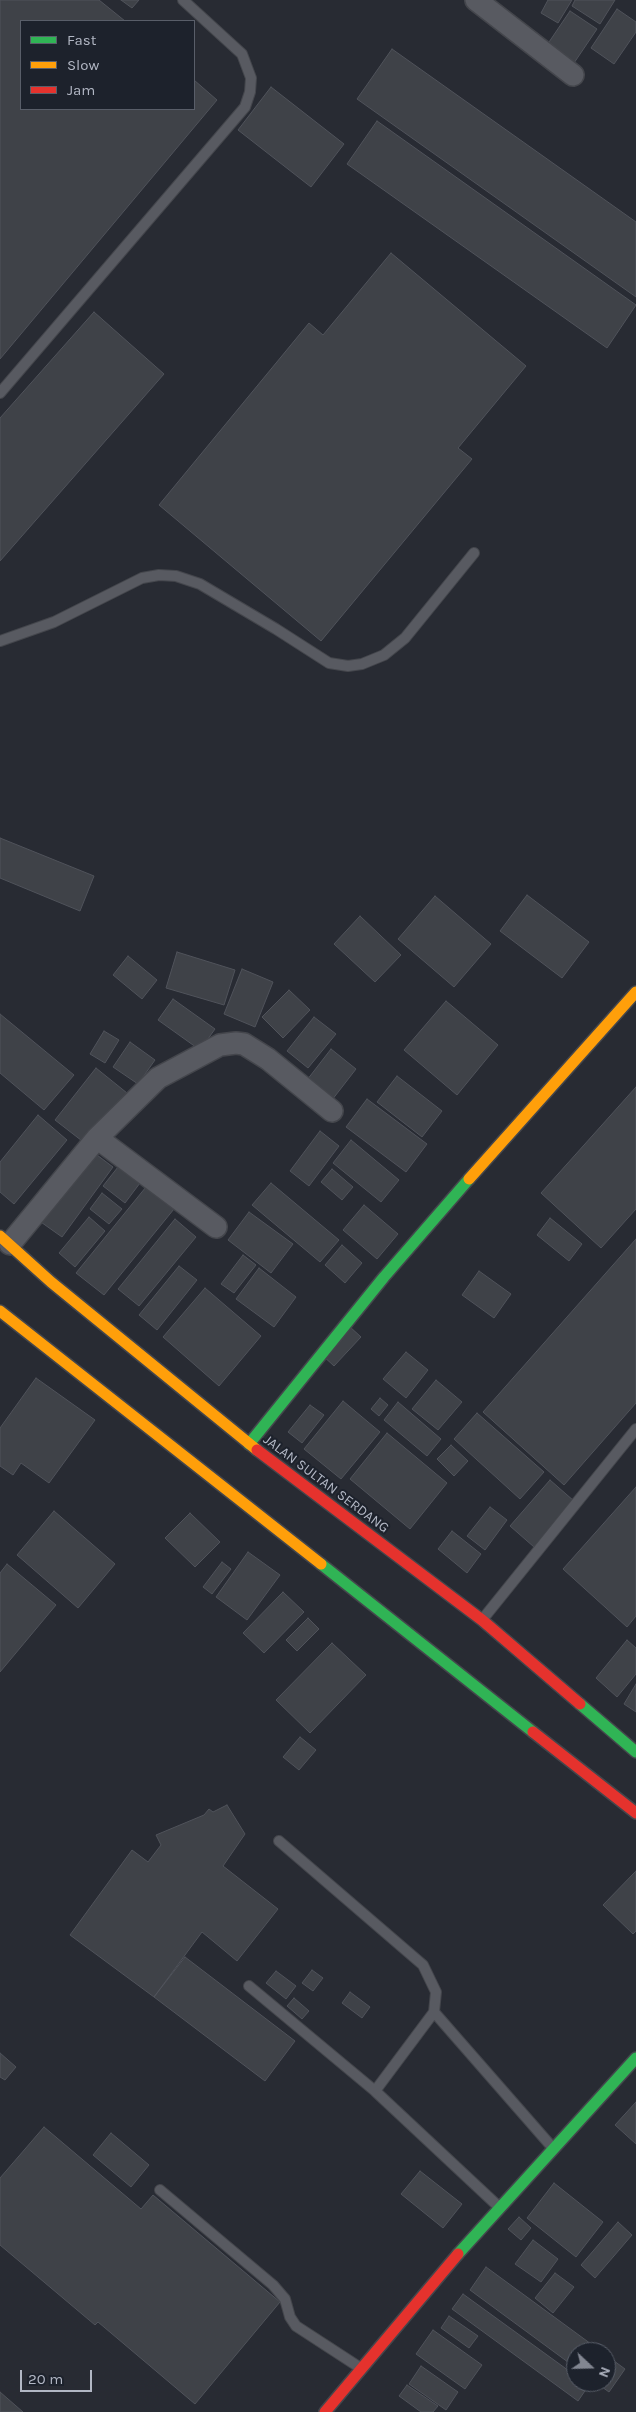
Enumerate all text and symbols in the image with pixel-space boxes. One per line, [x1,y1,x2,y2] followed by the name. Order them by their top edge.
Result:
[20,20,195,110] legend
[67,31,96,49] text: Fast
[67,56,99,74] text: Slow
[67,81,95,99] text: Jam
[260,1431,392,1537] street label: JALAN SULTAN SERDANG
[566,2342,616,2392] north arrow
[22,2360,95,2392] scale bar
[595,2364,614,2380] text: N
[28,2370,63,2388] text: 20 m

